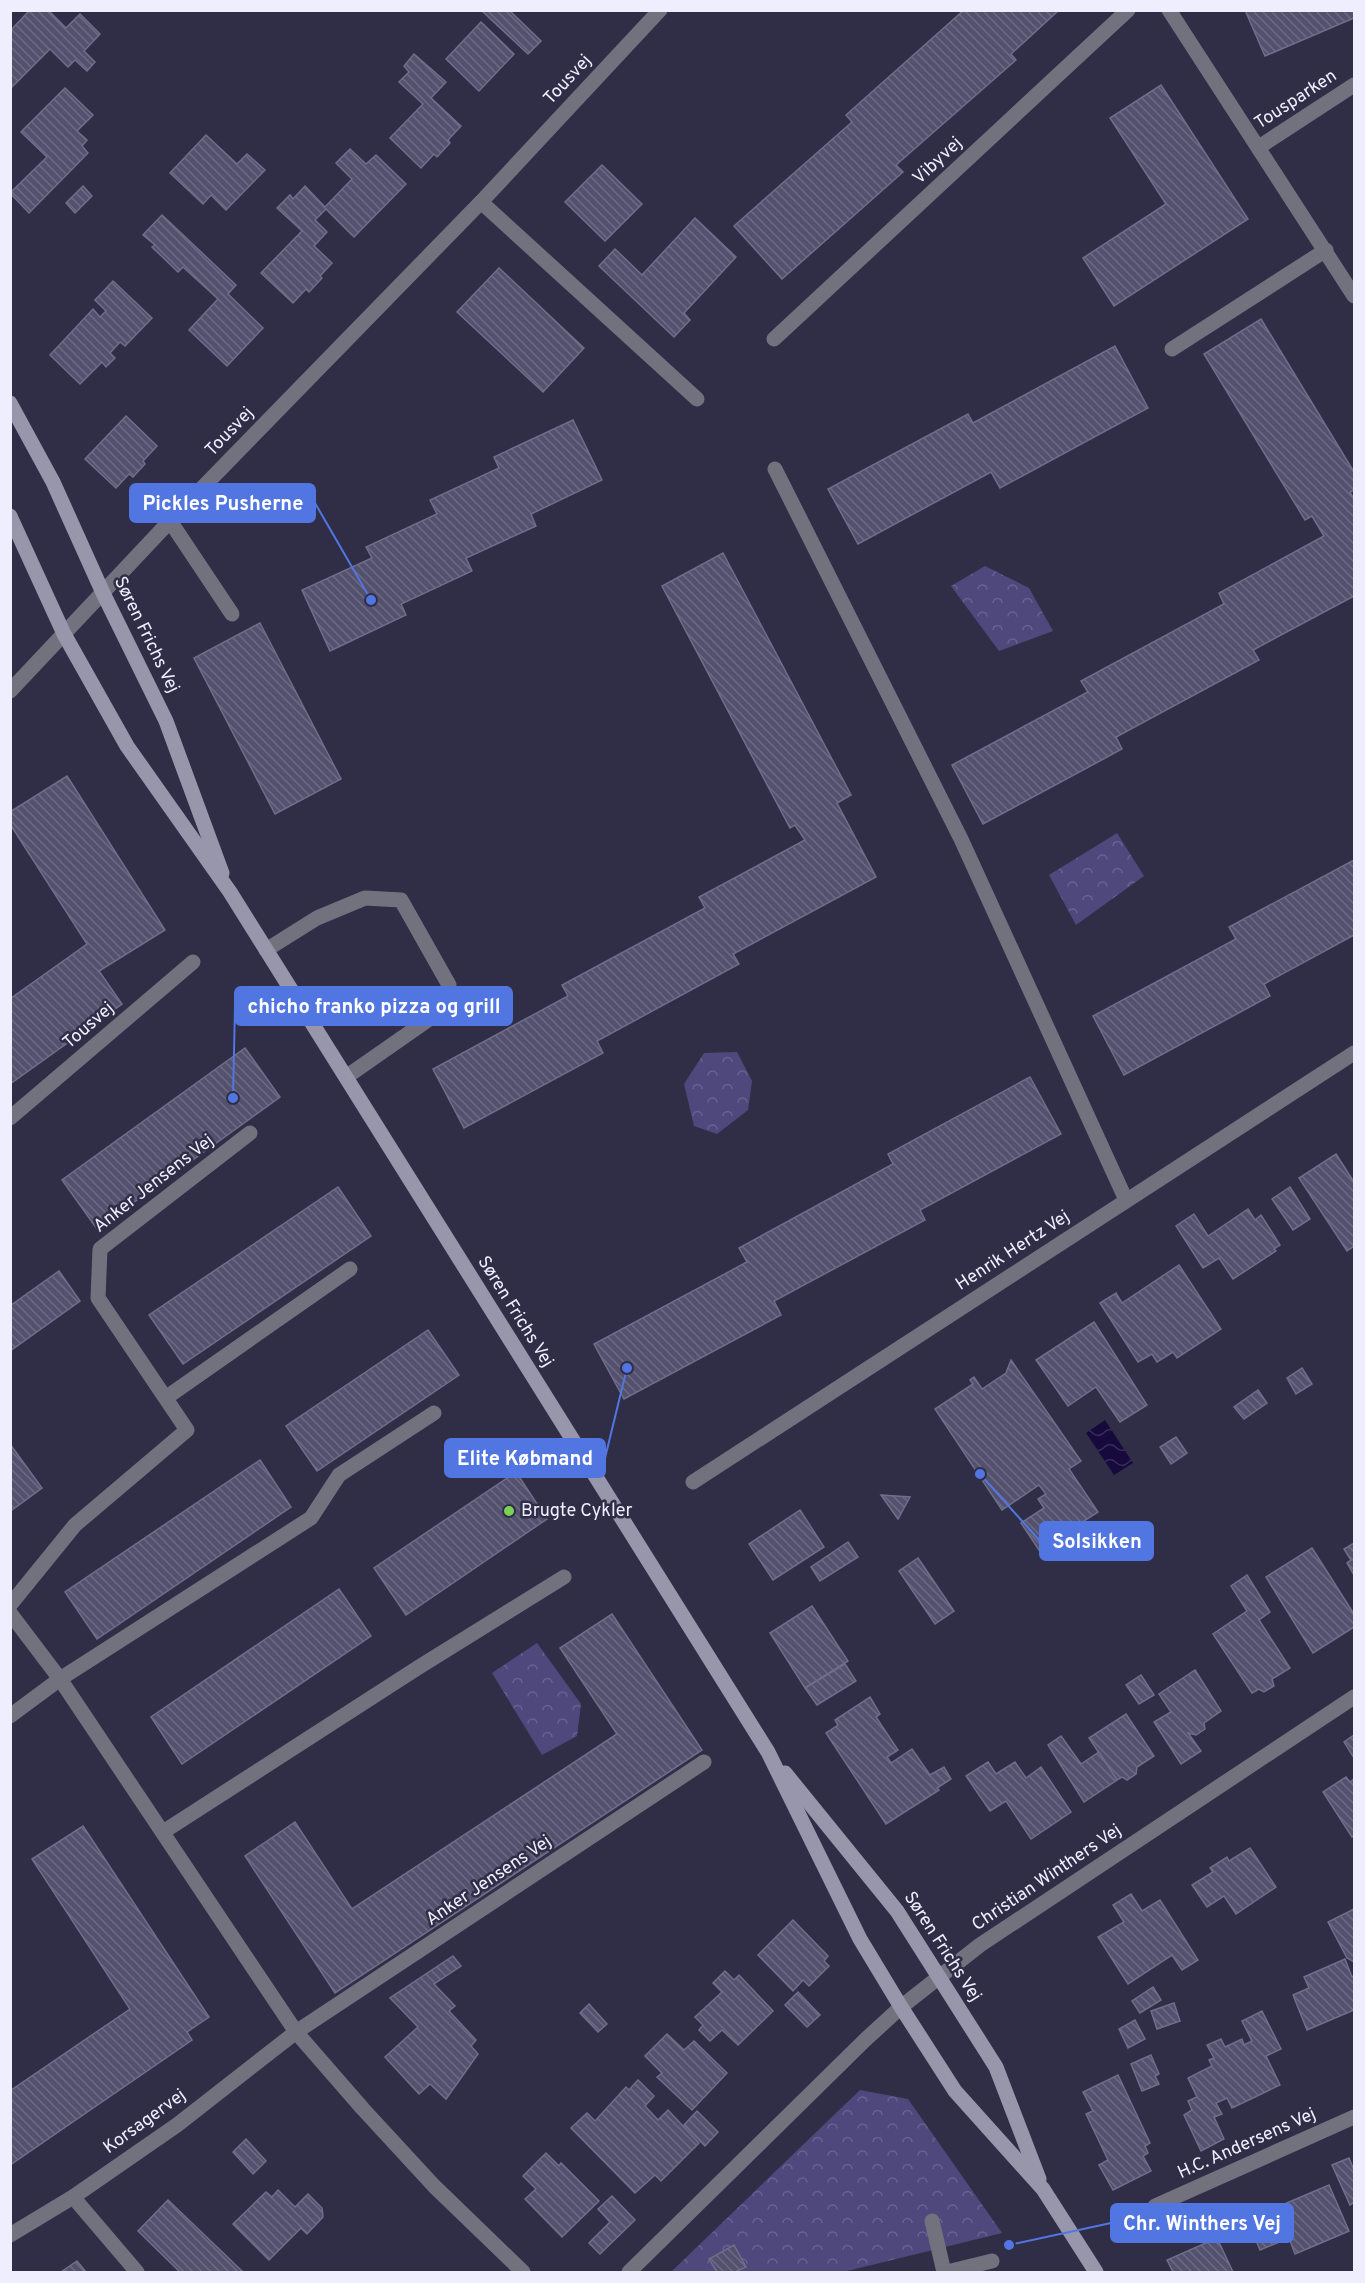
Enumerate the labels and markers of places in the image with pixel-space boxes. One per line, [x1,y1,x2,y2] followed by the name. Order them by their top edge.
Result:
[130,484,315,522] callout: Pickles Pusherne
[235,987,512,1025] callout: chicho franko pizza og grill
[445,1439,605,1477] callout: Elite Købmand
[521,1500,633,1523] place label: Brugte Cykler
[502,1504,516,1518] marker: Brugte Cykler
[1040,1522,1153,1560] callout: Solsikken
[1111,2204,1293,2242] callout: Chr. Winthers Vej

